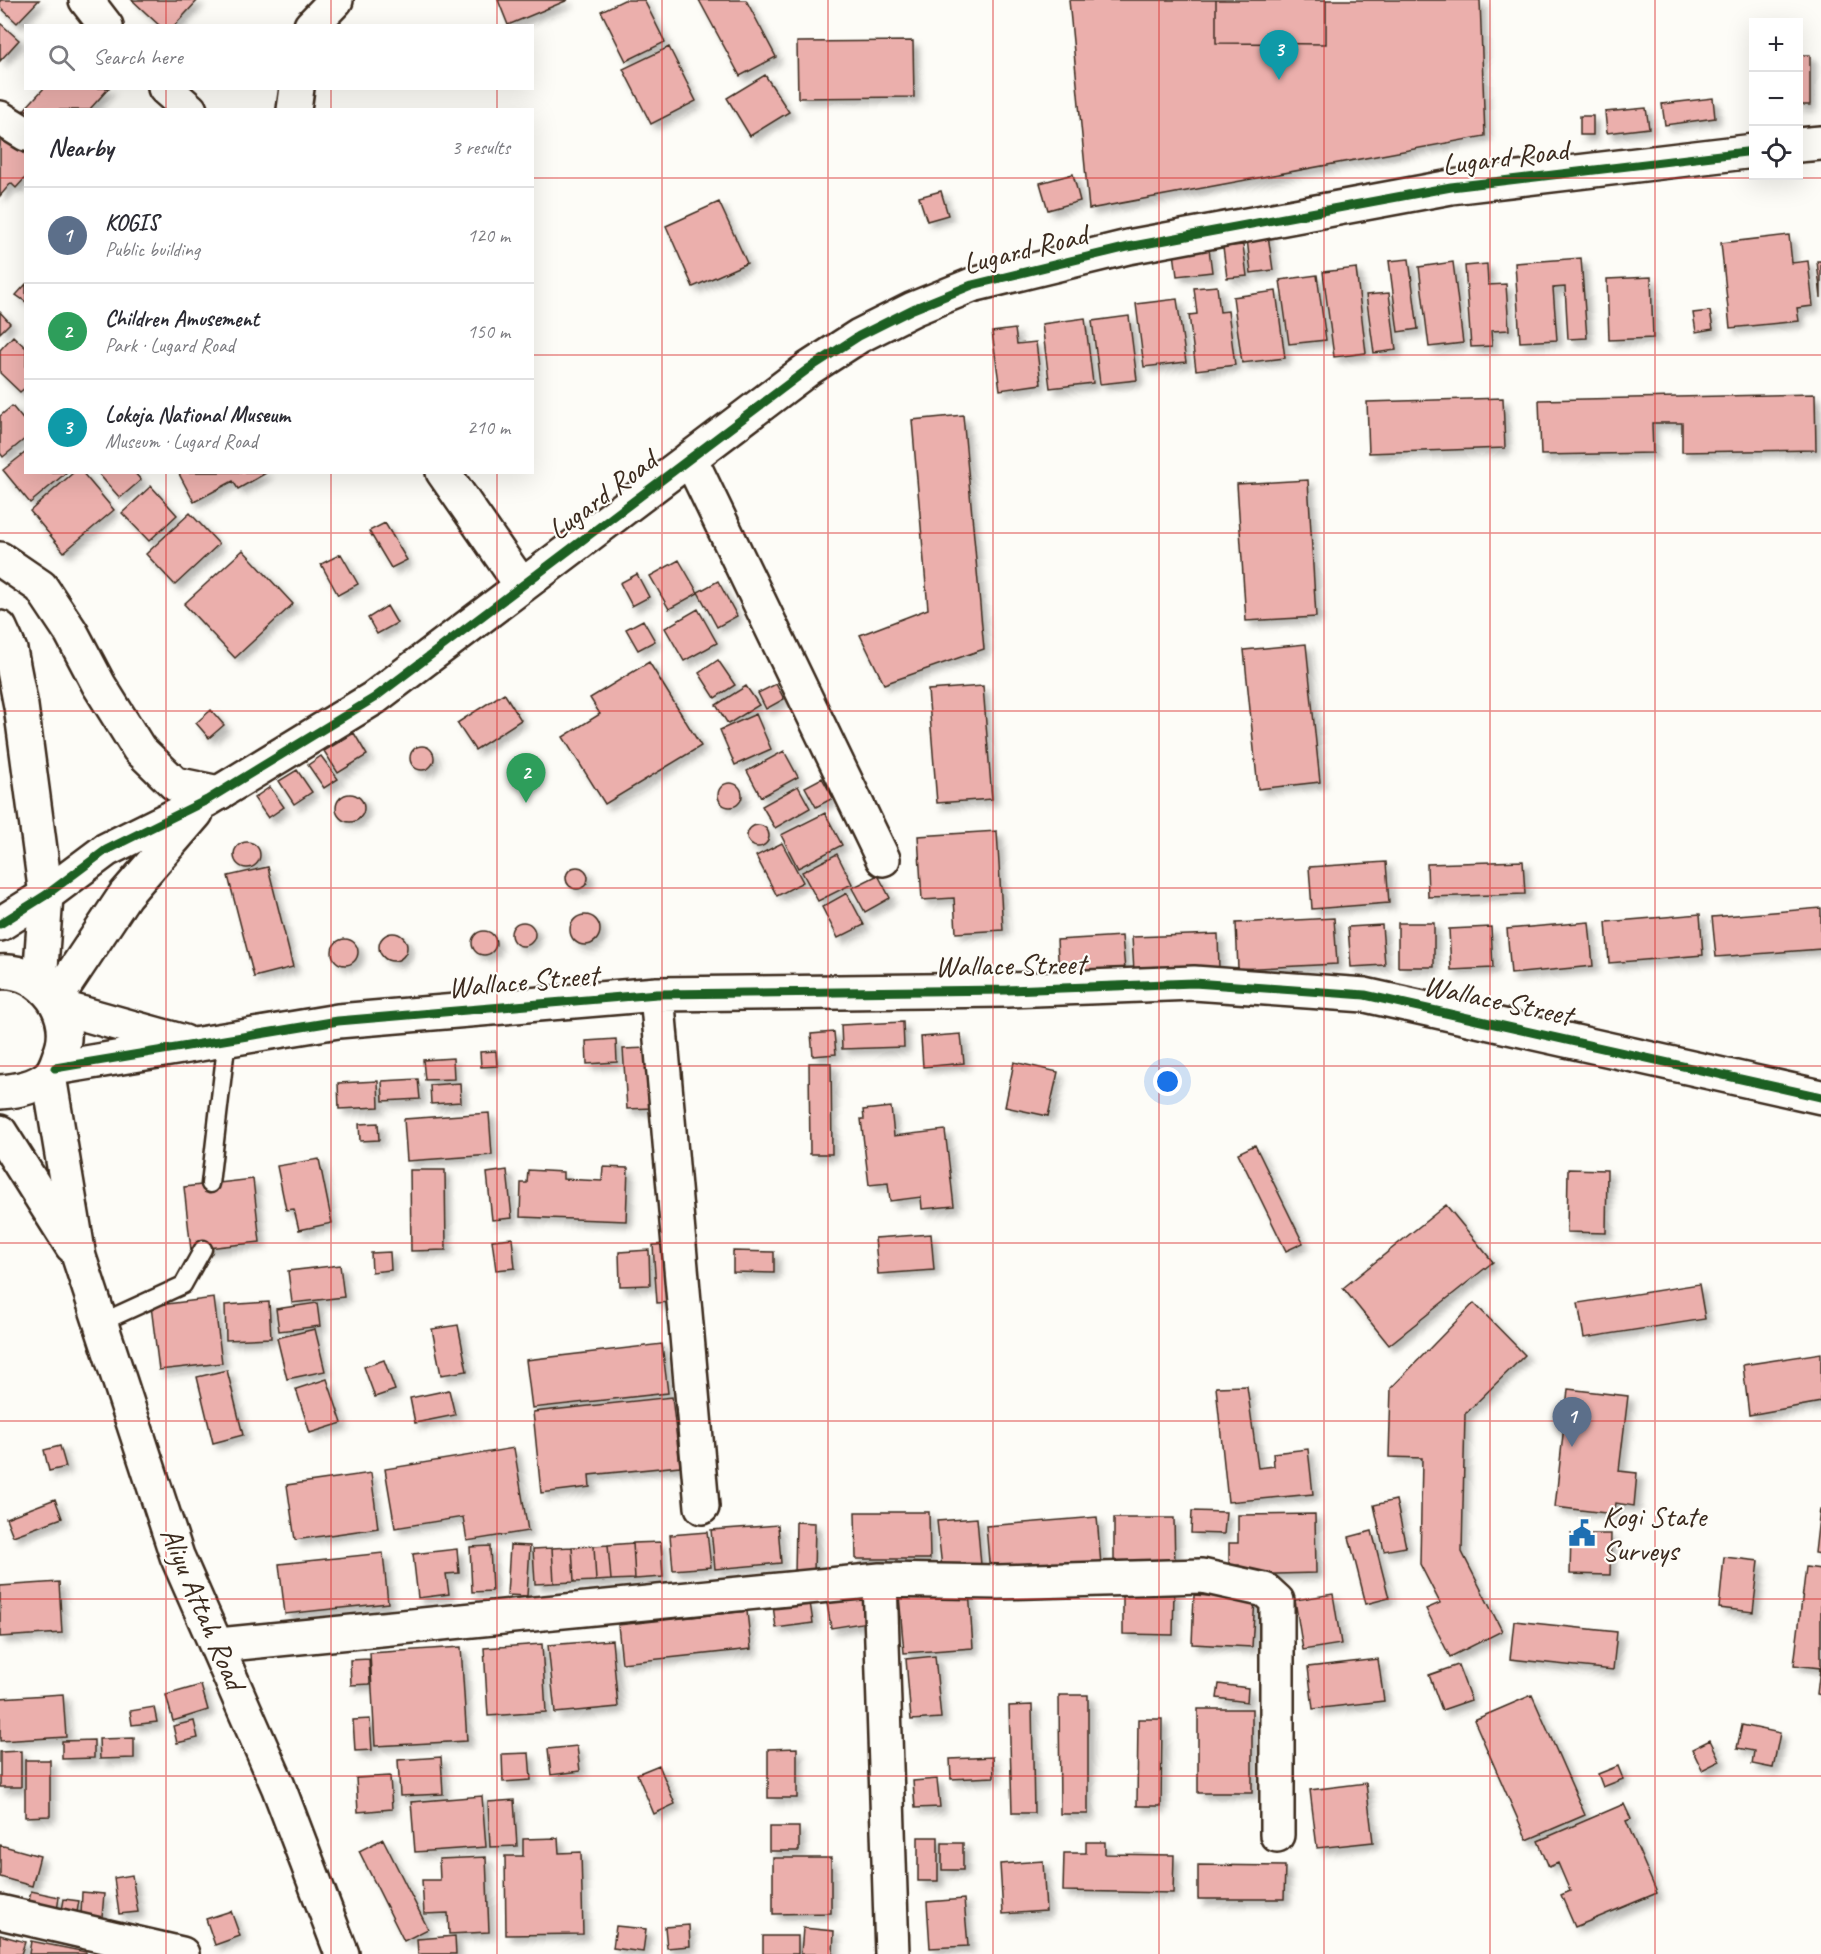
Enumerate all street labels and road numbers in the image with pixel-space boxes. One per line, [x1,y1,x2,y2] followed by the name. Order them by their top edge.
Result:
[1440,130,1574,184] street label: Lugard Road
[959,214,1095,283] street label: Lugard Road
[540,439,667,548] street label: Lugard Road
[934,945,1090,985] street label: Wallace Street
[446,955,604,1006] street label: Wallace Street
[1420,966,1579,1035] street label: Wallace Street
[152,1521,256,1699] street label: Aliyu Attah Road

